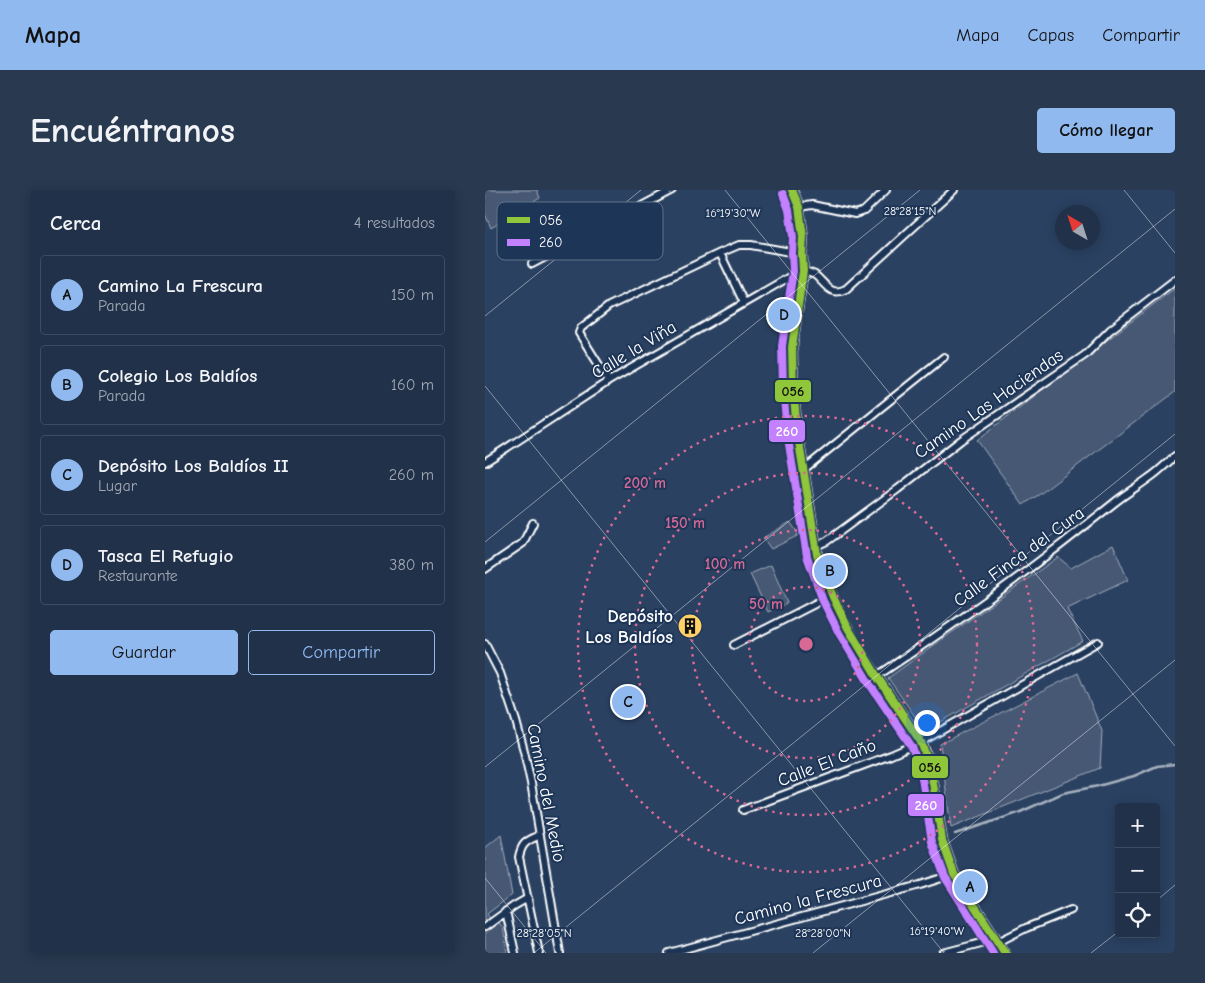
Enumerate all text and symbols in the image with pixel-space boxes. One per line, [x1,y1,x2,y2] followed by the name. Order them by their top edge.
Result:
[25,21,81,49] text: Mapa
[956,25,999,46] text: Mapa
[1027,25,1074,46] text: Capas
[1102,25,1180,46] text: Compartir
[1037,108,1175,153] button: Cómo llegar
[30,110,235,151] text: Encuéntranos
[497,202,663,260] legend
[884,204,936,218] text: 28°28'15"N
[1055,205,1100,250] north arrow
[706,206,761,220] text: 16°19'30"W
[50,211,101,235] text: Cerca
[539,212,563,229] text: 056
[354,214,435,232] text: 4 resultados
[539,234,562,251] text: 260
[98,275,263,297] text: Camino La Frescura
[63,286,71,304] text: A
[391,286,434,304] text: 150 m
[768,296,800,334] pin: D
[98,297,146,315] text: Parada
[588,316,680,384] street label: Calle la Viña
[911,345,1067,463] street label: Camino Las Haciendas
[98,365,257,387] text: Colegio Los Baldíos
[62,376,72,394] text: B
[391,376,434,394] text: 160 m
[774,379,812,403] line badge: 056
[782,383,804,400] text: 056
[98,387,146,405] text: Parada
[768,419,806,443] line badge: 260
[776,423,798,440] text: 260
[98,455,289,477] text: Depósito Los Baldíos II
[62,466,72,484] text: C
[389,466,434,484] text: 260 m
[624,474,666,492] text: 200 m
[98,477,137,495] text: Lugar
[950,503,1088,611] street label: Calle Finca del Cura
[665,514,705,532] text: 150 m
[98,545,233,567] text: Tasca El Refugio
[814,552,846,590] pin: B
[705,555,745,573] text: 100 m
[62,556,72,574] text: D
[389,556,434,574] text: 380 m
[98,567,178,585] text: Restaurante
[749,595,783,613] text: 50 m
[585,606,673,648] place label: Depósito Los Baldíos
[677,613,703,639] building icon: Depósito Los Baldíos
[50,630,238,675] button: Guardar
[248,630,435,675] button: Compartir
[797,635,815,653] centre of rings
[612,683,644,721] pin: C
[914,710,940,736] your location
[522,722,570,864] street label: Camino del Medio
[775,735,879,791] street label: Calle El Caño
[911,755,949,779] line badge: 056
[919,759,941,776] text: 056
[907,793,945,817] line badge: 260
[915,797,937,814] text: 260
[1115,803,1160,938] map controls
[1115,803,1160,848] button: +
[1115,848,1160,893] button: −
[954,868,986,906] pin: A
[732,870,884,930] street label: Camino la Frescura
[1115,893,1160,938] button: locate
[910,924,965,938] text: 16°19'40"W
[516,926,572,940] text: 28°28'05"N
[795,926,851,940] text: 28°28'00"N

